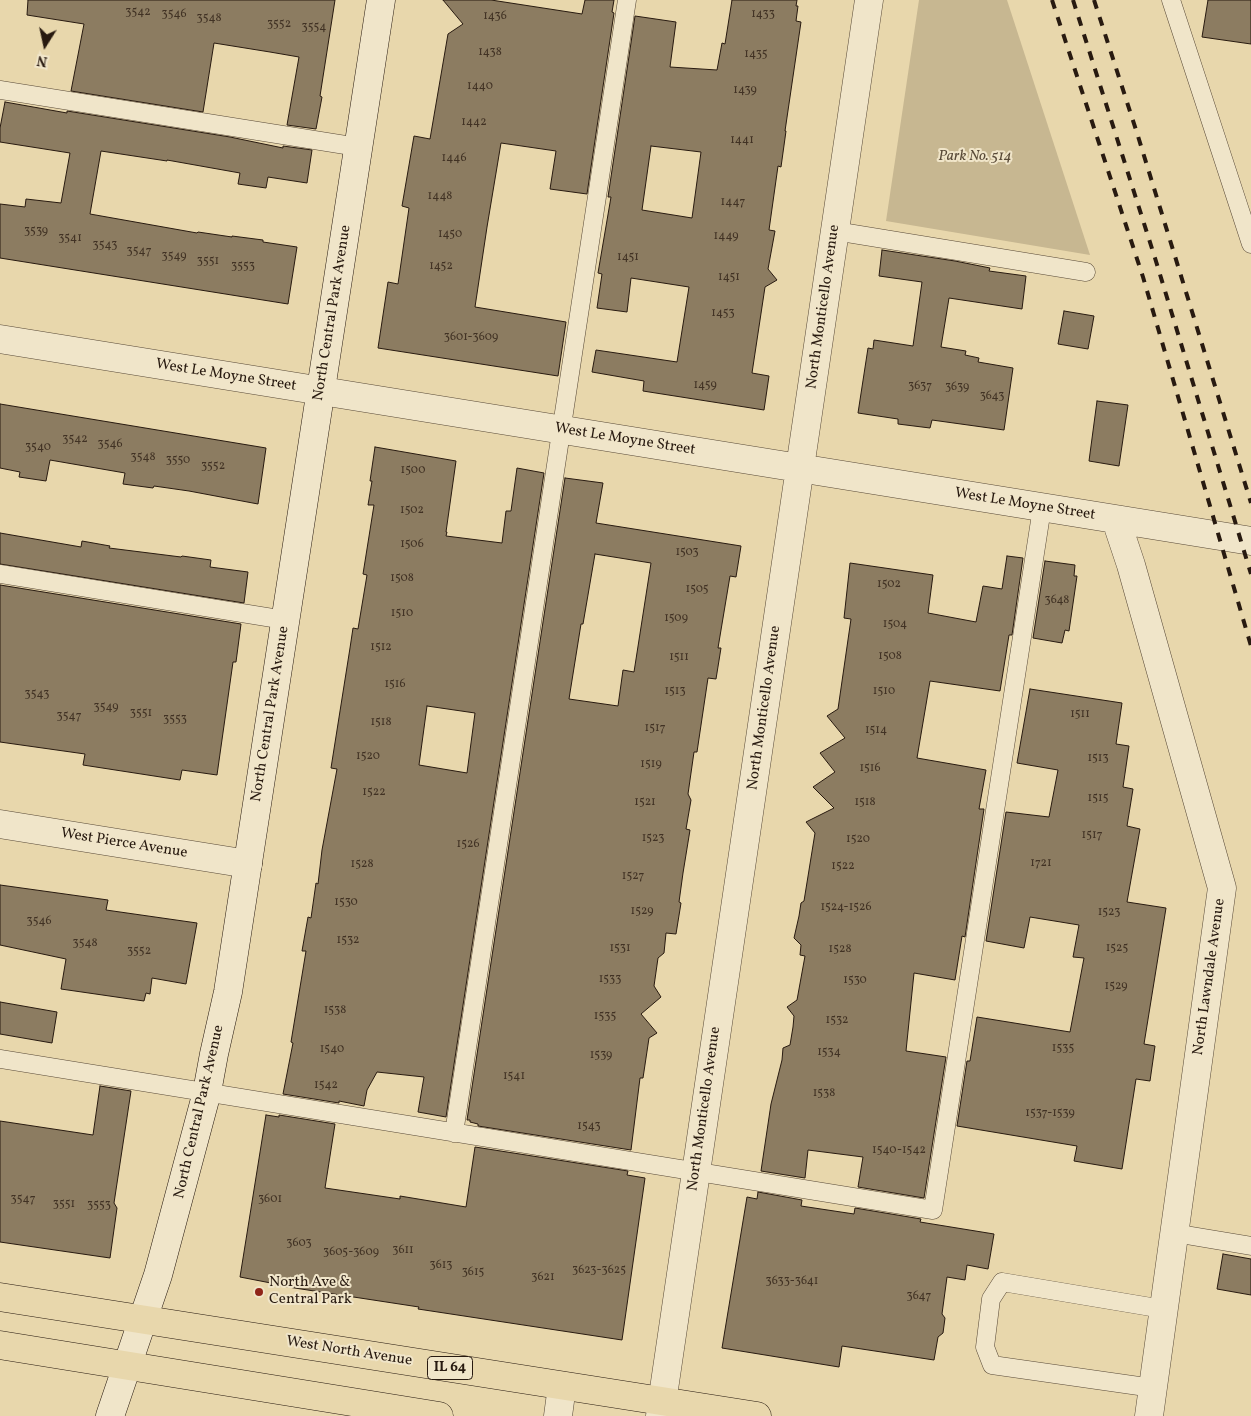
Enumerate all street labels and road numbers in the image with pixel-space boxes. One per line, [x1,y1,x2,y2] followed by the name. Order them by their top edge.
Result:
[310,224,356,402] street label: North Central Park Avenue
[804,224,844,390] street label: North Monticello Avenue
[154,356,298,396] street label: West Le Moyne Street
[553,420,697,460] street label: West Le Moyne Street
[953,485,1097,525] street label: West Le Moyne Street
[248,625,294,803] street label: North Central Park Avenue
[745,625,785,791] street label: North Monticello Avenue
[59,825,189,863] street label: West Pierce Avenue
[1190,897,1230,1057] street label: North Lawndale Avenue
[171,1023,229,1201] street label: North Central Park Avenue
[685,1026,725,1192] street label: North Monticello Avenue
[285,1333,413,1371] street label: West North Avenue
[428,1356,472,1380] road number: IL 64

